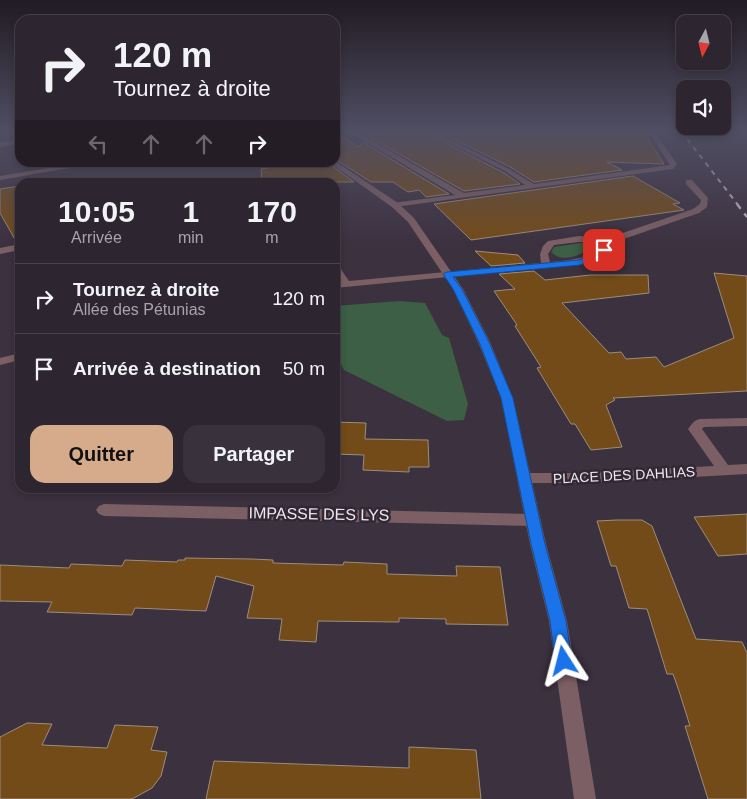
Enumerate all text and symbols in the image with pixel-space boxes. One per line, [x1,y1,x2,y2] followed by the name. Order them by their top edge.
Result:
[676,15,731,70] north arrow
[676,15,731,135] map controls
[30,35,95,100] icon: right
[113,35,212,74] text: 120 m
[113,76,271,101] text: Tournez à droite
[676,80,731,135] button: sound
[84,130,112,158] icon: left
[137,130,165,158] icon: ahead
[190,130,218,158] icon: ahead
[243,130,271,158] icon: right
[58,195,135,228] text: 10:05
[182,195,199,228] text: 1
[247,195,297,228] text: 170
[71,229,122,246] text: Arrivée
[178,229,204,246] text: min
[265,229,278,246] text: m
[583,229,625,271] pin
[590,236,618,264] icon: arrive
[73,279,219,300] text: Tournez à droite
[30,285,58,313] icon: right
[272,288,325,309] text: 120 m
[73,301,206,318] text: Allée des Pétunias
[30,355,58,383] icon: arrive
[73,358,261,379] text: Arrivée à destination
[283,358,325,379] text: 50 m
[30,425,173,483] button: Quitter
[183,425,325,483] button: Partager
[552,463,696,487] street label: PLACE DES DAHLIAS
[248,504,390,524] street label: IMPASSE DES LYS
[537,634,589,686] position arrow

